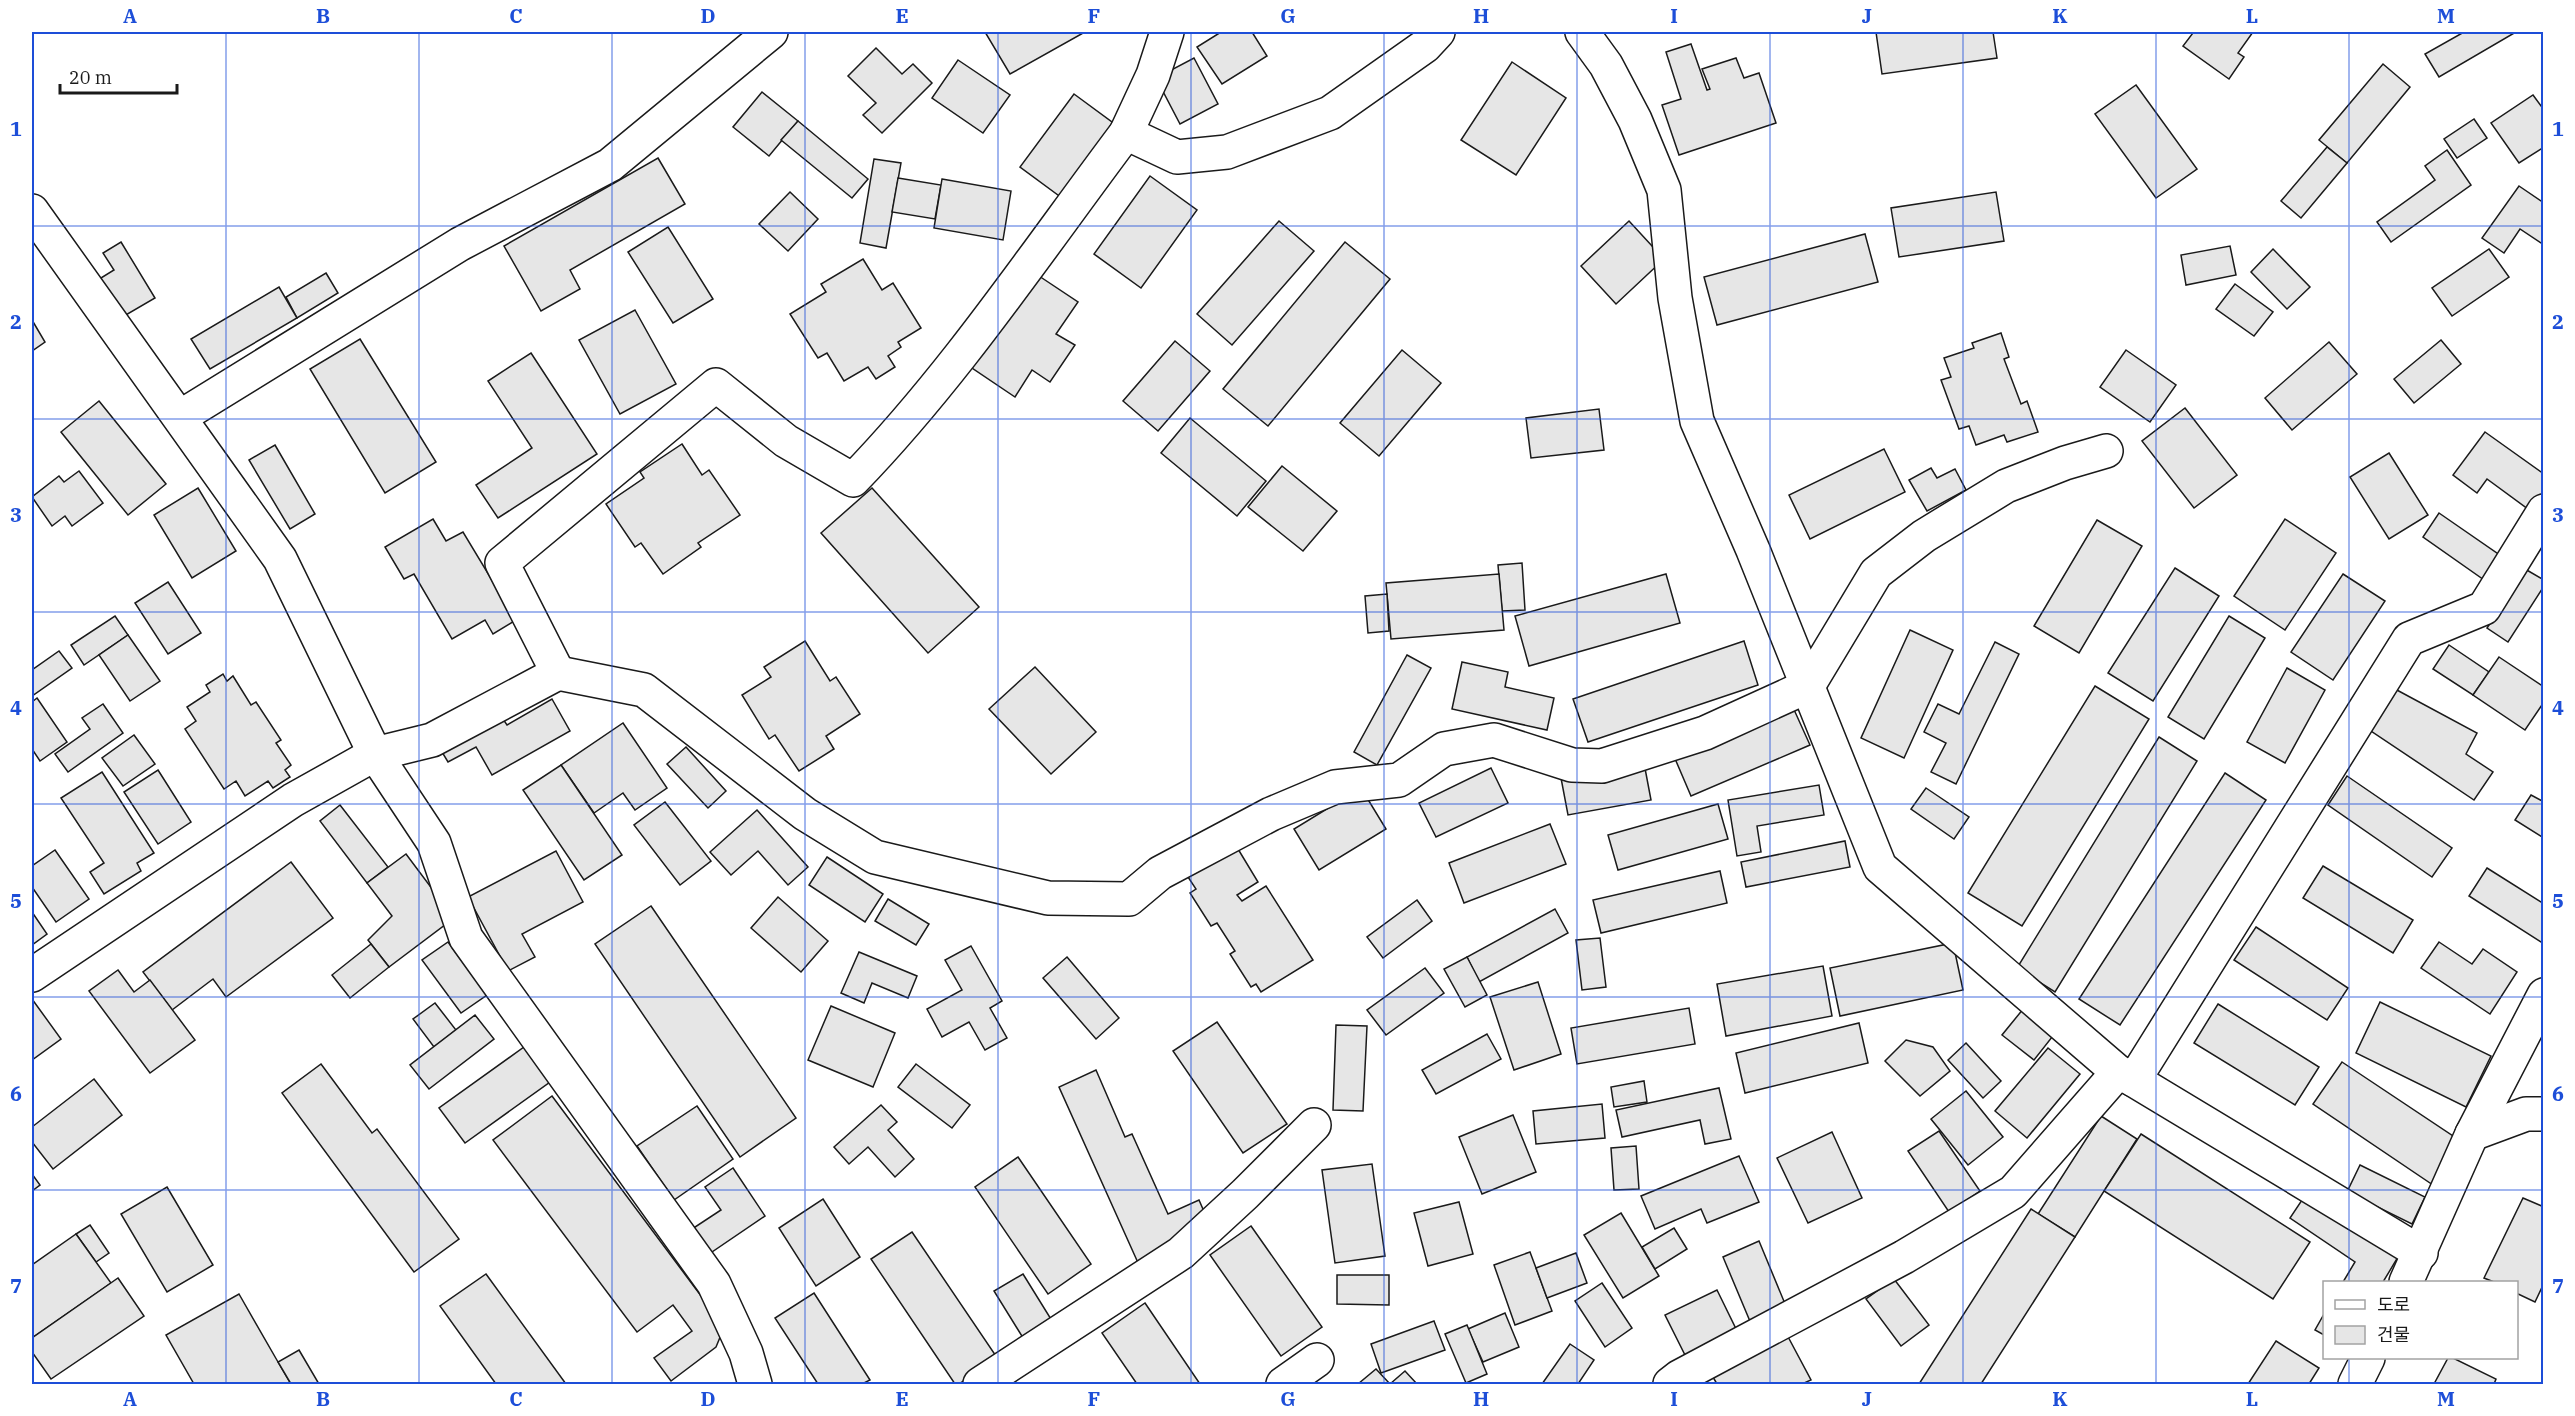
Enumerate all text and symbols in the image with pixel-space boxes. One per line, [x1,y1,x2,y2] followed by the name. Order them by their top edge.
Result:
[123,2,137,29] text: A
[316,2,330,29] text: B
[509,2,523,29] text: C
[700,2,716,29] text: D
[895,2,909,29] text: E
[1088,2,1100,29] text: F
[1280,2,1296,29] text: G
[1473,2,1489,29] text: H
[1670,2,1678,29] text: I
[1862,2,1872,29] text: J
[2052,2,2068,29] text: K
[2246,2,2258,29] text: L
[2437,2,2455,29] text: M
[60,57,177,95] scale bar
[69,66,112,89] text: 20 m
[10,115,22,142] text: 1
[2552,115,2564,142] text: 1
[10,308,22,335] text: 2
[2552,308,2564,335] text: 2
[10,501,22,528] text: 3
[2552,501,2564,528] text: 3
[10,694,22,721] text: 4
[2552,694,2564,721] text: 4
[10,887,22,914] text: 5
[2552,887,2564,914] text: 5
[10,1080,22,1107] text: 6
[2552,1080,2564,1107] text: 6
[10,1272,22,1299] text: 7
[2552,1272,2564,1299] text: 7
[2323,1281,2518,1359] legend
[2377,1293,2410,1316] text: 도로
[2377,1323,2410,1346] text: 건물
[123,1385,137,1412] text: A
[316,1385,330,1412] text: B
[509,1385,523,1412] text: C
[700,1385,716,1412] text: D
[895,1385,909,1412] text: E
[1088,1385,1100,1412] text: F
[1280,1385,1296,1412] text: G
[1473,1385,1489,1412] text: H
[1670,1385,1678,1412] text: I
[1862,1385,1872,1412] text: J
[2052,1385,2068,1412] text: K
[2246,1385,2258,1412] text: L
[2437,1385,2455,1412] text: M

